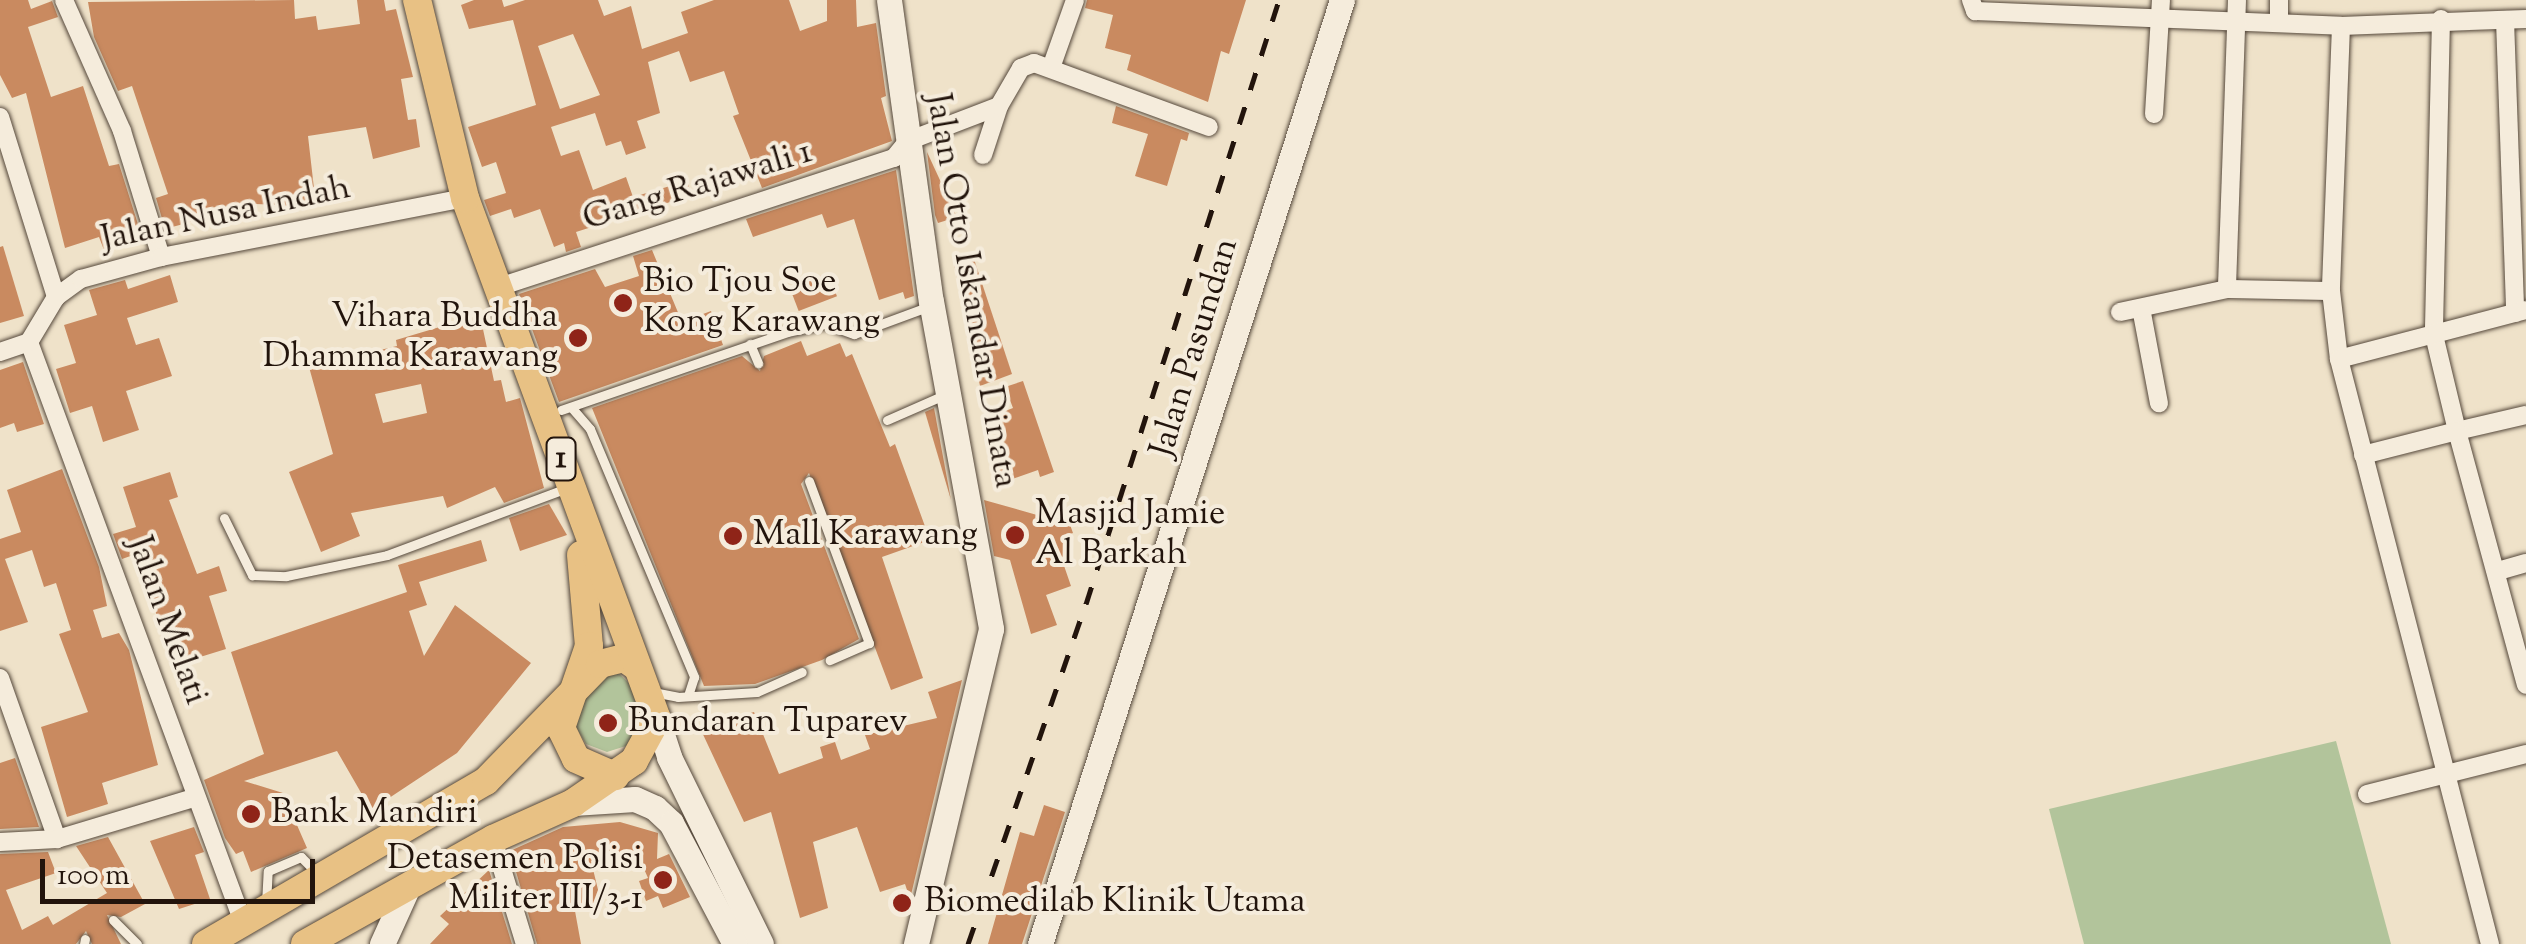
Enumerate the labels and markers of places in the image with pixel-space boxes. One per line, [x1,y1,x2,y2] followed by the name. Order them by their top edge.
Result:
[643,262,880,344] place label: Bio Tjou Soe Kong Karawang
[612,292,634,314] marker: Bio Tjou Soe Kong Karawang
[263,297,558,379] place label: Vihara Buddha Dhamma Karawang
[567,327,589,349] marker: Vihara Buddha Dhamma Karawang
[1035,494,1225,576] place label: Masjid Jamie Al Barkah
[753,515,978,557] place label: Mall Karawang
[1004,524,1026,546] marker: Masjid Jamie Al Barkah
[722,525,744,547] marker: Mall Karawang
[628,702,907,744] place label: Bundaran Tuparev
[597,712,619,734] marker: Bundaran Tuparev
[271,793,478,835] place label: Bank Mandiri
[240,803,262,825] marker: Bank Mandiri
[387,839,643,921] place label: Detasemen Polisi Militer III/3-1
[652,869,674,891] marker: Detasemen Polisi Militer III/3-1
[924,882,1306,924] place label: Biomedilab Klinik Utama
[889,890,915,916] marker: Biomedilab Klinik Utama

